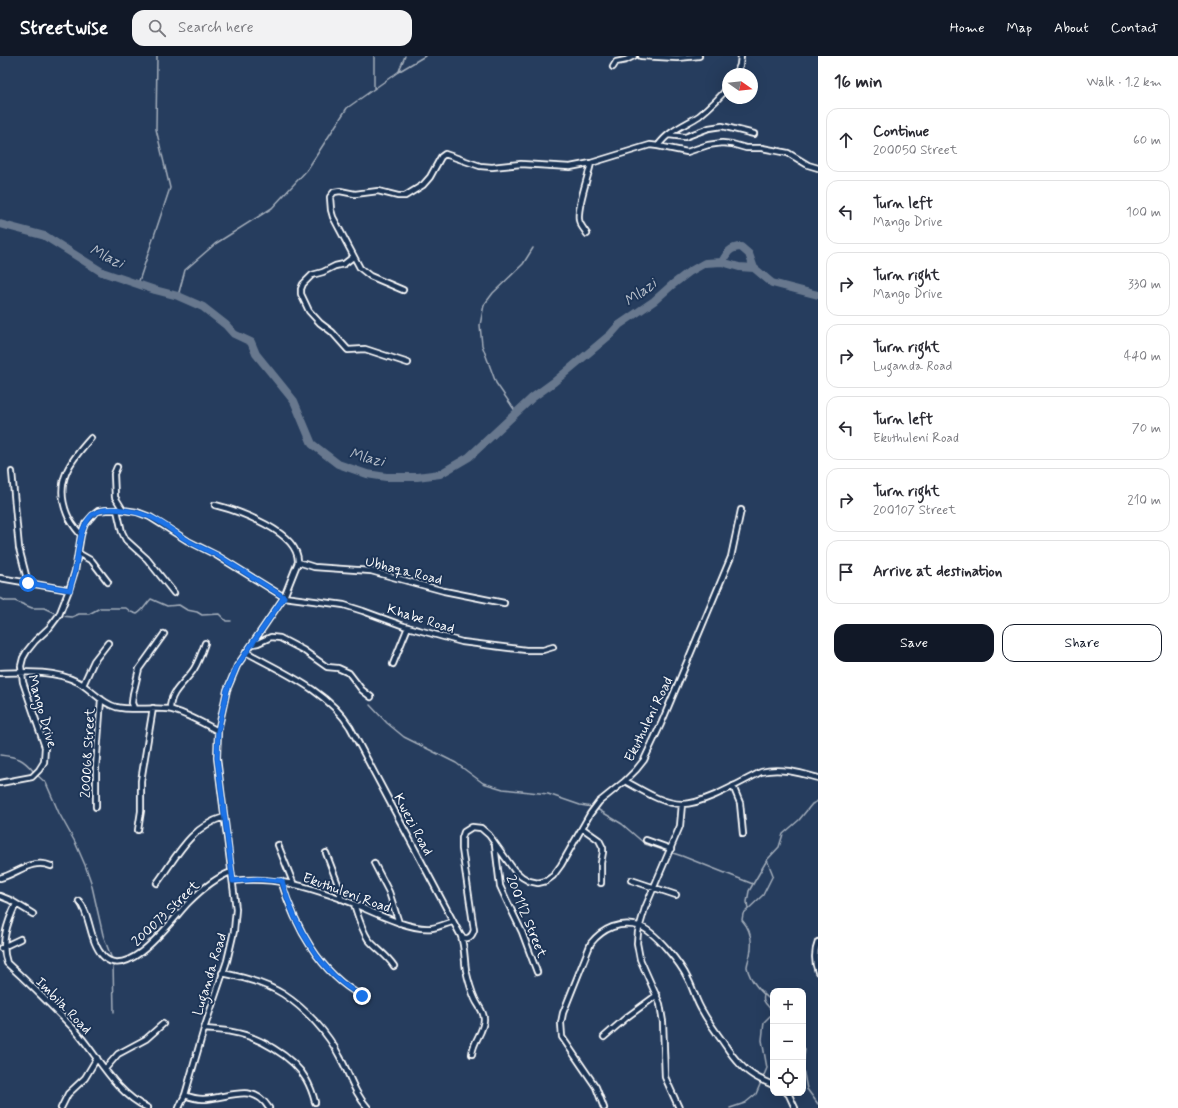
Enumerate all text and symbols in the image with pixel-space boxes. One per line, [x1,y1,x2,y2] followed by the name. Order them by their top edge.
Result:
[132,10,412,46] search box
[20,16,108,41] text: Streetwise
[146,17,168,39] icon: search
[178,18,254,38] text: Search here
[950,19,984,37] text: Home
[1006,19,1032,37] text: Map
[1054,19,1089,37] text: About
[1111,19,1158,37] text: Contact
[722,68,758,104] north arrow
[834,71,883,93] text: 16 min
[1087,74,1162,91] text: Walk · 1.2 km
[873,122,929,142] text: Continue
[835,129,857,151] icon: ahead
[1133,132,1161,149] text: 60 m
[873,142,957,159] text: 200050 Street
[873,194,933,214] text: Turn left
[835,201,857,223] icon: left
[1126,204,1161,221] text: 100 m
[873,214,943,231] text: Mango Drive
[86,240,128,274] water label: Mlazi
[873,266,940,286] text: Turn right
[620,273,662,311] water label: Mlazi
[835,273,857,295] icon: right
[1128,276,1161,293] text: 330 m
[873,286,943,303] text: Mango Drive
[873,338,940,358] text: Turn right
[835,345,857,367] icon: right
[1124,348,1161,365] text: 440 m
[873,358,952,375] text: Luganda Road
[873,410,933,430] text: Turn left
[835,417,857,439] icon: left
[1132,420,1161,437] text: 70 m
[873,430,959,447] text: Ekuthuleni Road
[347,444,388,472] water label: Mlazi
[873,482,940,502] text: Turn right
[835,489,857,511] icon: right
[1127,492,1161,509] text: 210 m
[873,502,956,519] text: 200107 Street
[363,553,444,589] street label: Ubhaqa Road
[835,561,857,583] icon: arrive
[873,562,1002,582] text: Arrive at destination
[19,574,37,592] route start
[385,600,457,638] street label: Khabe Road
[834,624,994,662] button: Save
[1002,624,1162,662] button: Share
[22,673,61,750] street label: Mango Drive
[621,674,677,765] street label: Ekuthuleni Road
[77,707,99,799] street label: 200068 Street
[389,790,437,859] street label: Kwezi Road
[300,869,393,917] street label: Ekuthuleni Road
[501,872,551,961] street label: 200112 Street
[128,876,204,951] street label: 200073 Street
[189,931,233,1018] street label: Luganda Road
[31,973,95,1038] street label: Imbila Road
[353,987,371,1005] route end
[770,988,806,1096] map controls
[770,988,806,1024] button: +
[770,1024,806,1060] button: −
[770,1060,806,1096] button: locate

